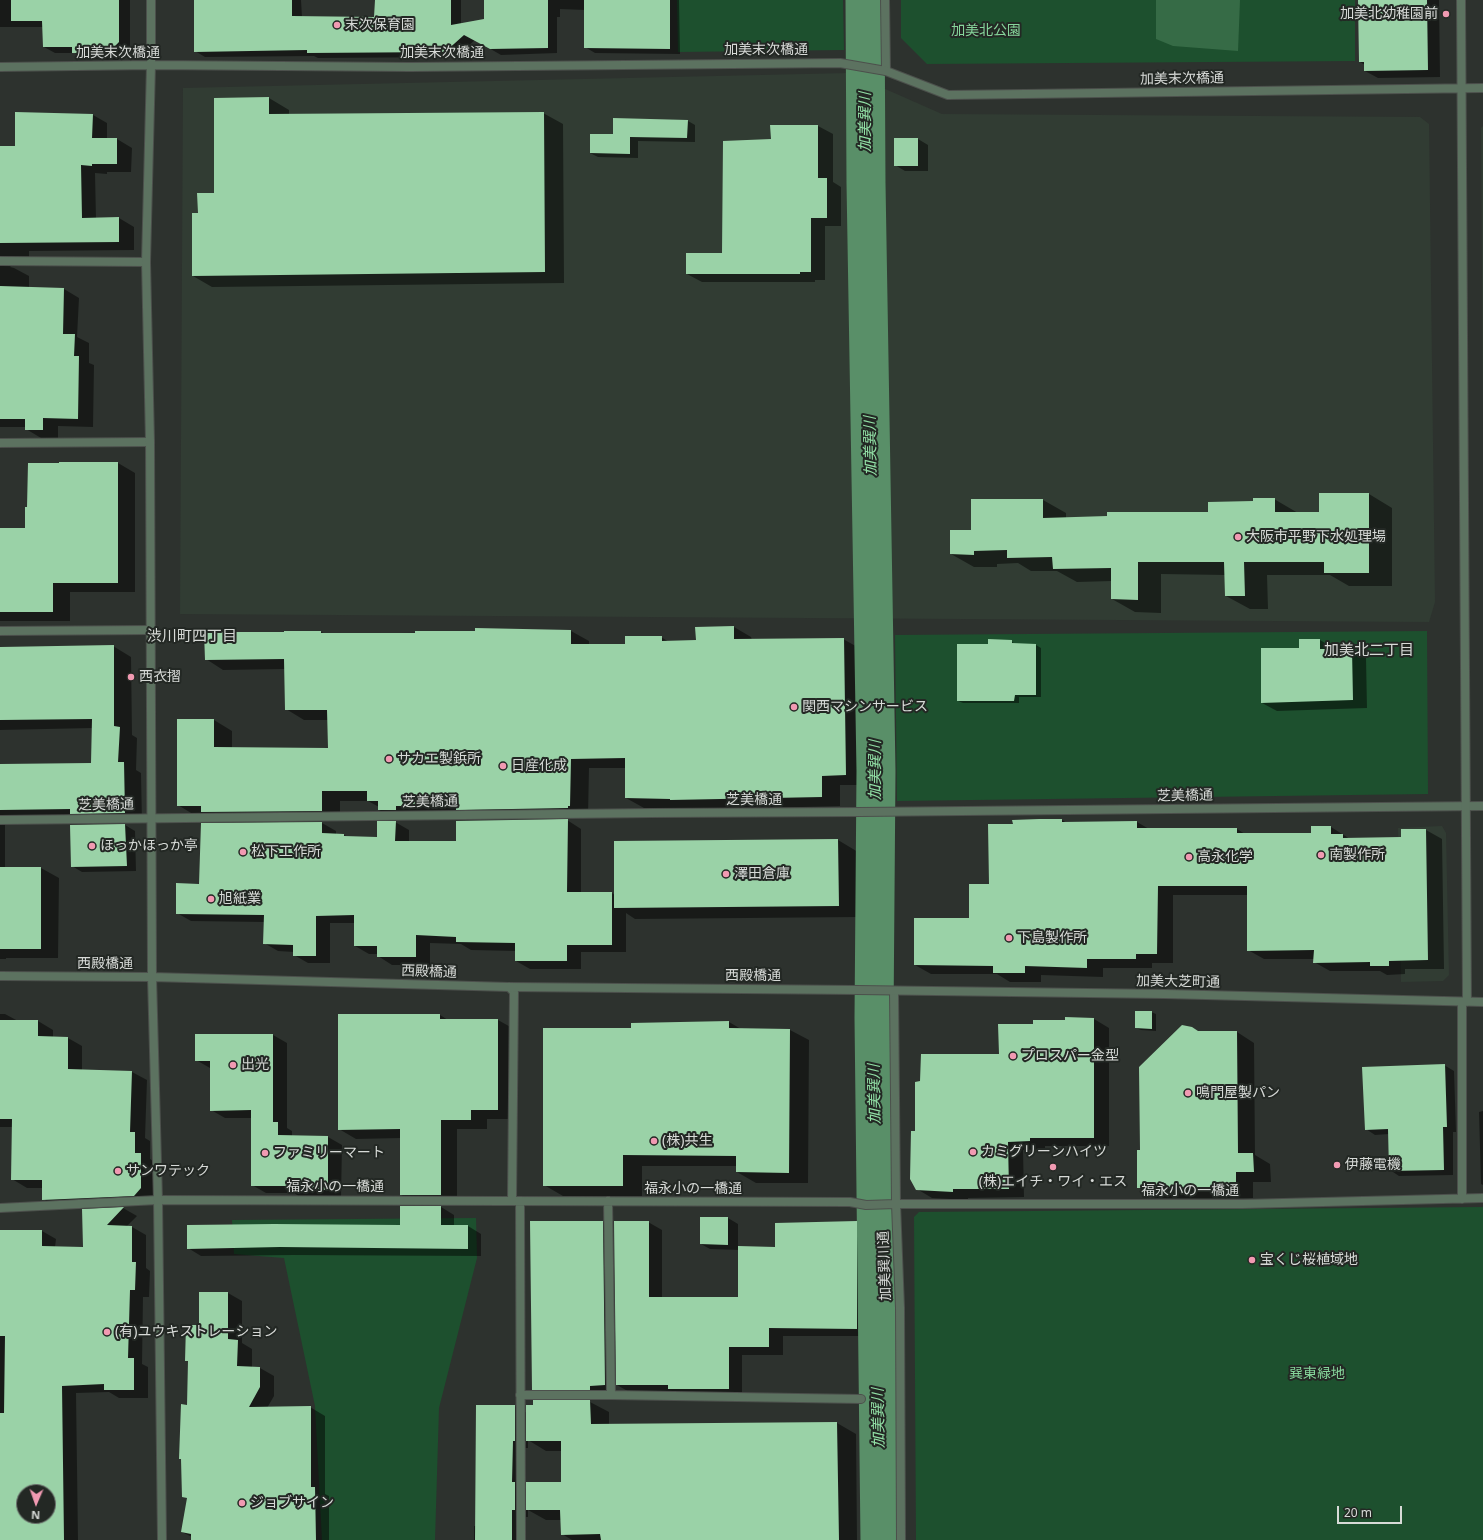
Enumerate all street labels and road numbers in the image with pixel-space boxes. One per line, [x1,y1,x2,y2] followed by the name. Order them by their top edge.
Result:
[724,42,808,58] street label: 加美末次橋通
[76,45,160,61] street label: 加美末次橋通
[400,45,484,61] street label: 加美末次橋通
[1140,70,1224,88] street label: 加美末次橋通
[1157,787,1213,805] street label: 芝美橋通
[726,792,782,808] street label: 芝美橋通
[402,793,458,811] street label: 芝美橋通
[78,796,134,814] street label: 芝美橋通
[77,956,133,972] street label: 西殿橋通
[401,963,457,981] street label: 西殿橋通
[725,968,781,984] street label: 西殿橋通
[1136,973,1220,991] street label: 加美大芝町通
[286,1179,384,1195] street label: 福永小の一橋通
[644,1181,742,1197] street label: 福永小の一橋通
[1141,1183,1239,1199] street label: 福永小の一橋通
[875,1231,895,1301] street label: 加美巽川通

